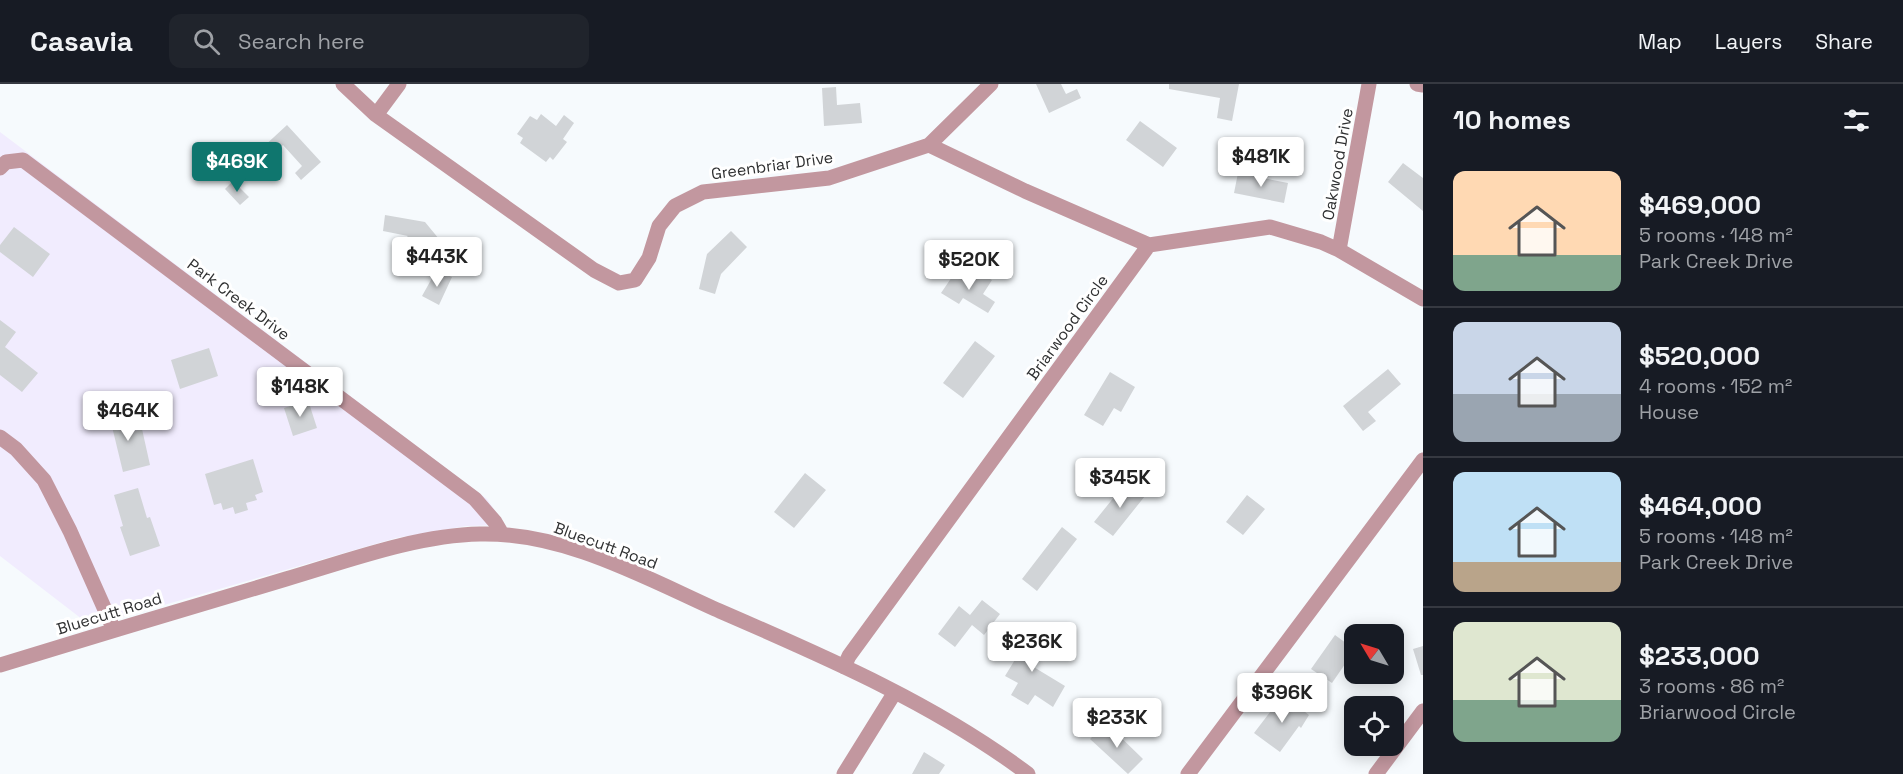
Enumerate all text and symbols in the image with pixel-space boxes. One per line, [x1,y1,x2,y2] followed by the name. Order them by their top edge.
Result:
[169,14,589,68] search box
[30,23,133,59] text: Casavia
[190,25,223,58] icon: search
[238,27,365,55] text: Search here
[1638,28,1682,55] text: Map
[1715,28,1782,55] text: Layers
[1815,28,1873,55] text: Share
[1453,103,1571,137] text: 10 homes
[1840,104,1873,137] icon: filters
[1317,106,1358,222] street label: Oakwood Drive
[1219,137,1303,188] pin: $481K
[195,142,279,193] pin: $469K
[1232,143,1290,169] text: $481K
[710,147,834,184] street label: Greenbriar Drive
[206,148,268,174] text: $469K
[1639,188,1761,222] text: $469,000
[1501,195,1573,267] icon: home
[1639,222,1793,248] text: 5 rooms · 148 m²
[395,237,479,288] pin: $443K
[927,240,1011,291] pin: $520K
[406,243,468,269] text: $443K
[938,246,1000,272] text: $520K
[1639,248,1793,274] text: Park Creek Drive
[183,254,294,345] street label: Park Creek Drive
[1022,270,1113,384] street label: Briarwood Circle
[1639,339,1760,373] text: $520,000
[1501,346,1573,418] icon: home
[258,367,342,418] pin: $148K
[271,373,329,399] text: $148K
[1639,373,1792,399] text: 4 rooms · 152 m²
[86,391,170,442] pin: $464K
[97,397,159,423] text: $464K
[1639,399,1699,425] text: House
[1078,458,1162,509] pin: $345K
[1089,464,1151,490] text: $345K
[1639,489,1762,523] text: $464,000
[1501,496,1573,568] icon: home
[551,517,661,574] street label: Bluecutt Road
[1639,523,1793,549] text: 5 rooms · 148 m²
[1639,549,1793,575] text: Park Creek Drive
[54,588,164,639] street label: Bluecutt Road
[990,622,1074,673] pin: $236K
[1344,624,1404,684] north arrow
[1344,624,1404,756] map controls
[1001,628,1063,654] text: $236K
[1639,639,1760,673] text: $233,000
[1501,646,1573,718] icon: home
[1240,673,1324,724] pin: $396K
[1639,673,1784,699] text: 3 rooms · 86 m²
[1251,679,1313,705] text: $396K
[1344,696,1404,756] button: locate
[1075,698,1159,749] pin: $233K
[1639,699,1796,725] text: Briarwood Circle
[1087,704,1147,730] text: $233K

